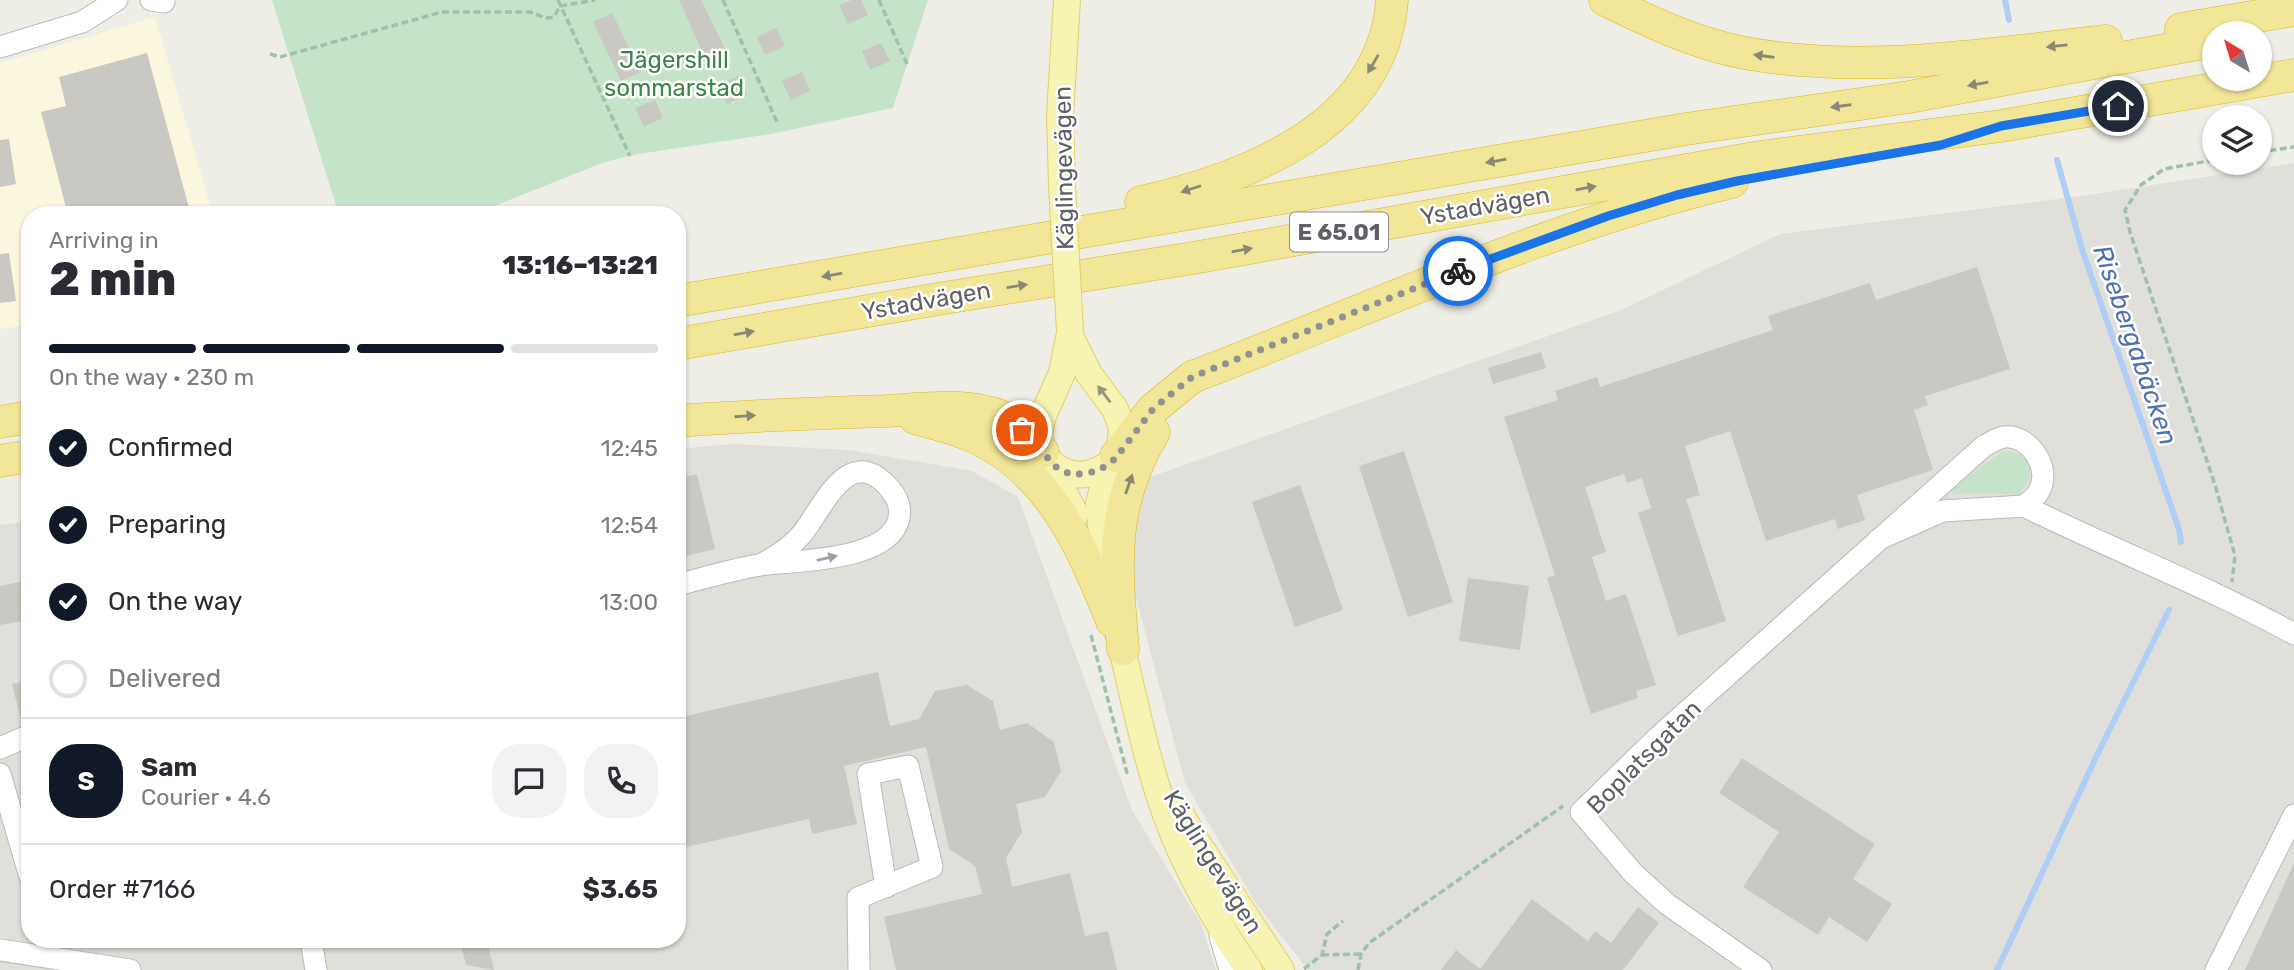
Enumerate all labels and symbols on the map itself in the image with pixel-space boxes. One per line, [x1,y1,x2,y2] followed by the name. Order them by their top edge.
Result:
[2202,21,2272,91] north arrow
[2046,41,2068,52] one-way arrow
[604,46,744,102] park label: Jägershill sommarstad
[1753,50,1775,61] one-way arrow
[1367,55,1379,74] one-way arrow
[2088,76,2148,136] pin
[1967,79,1989,90] one-way arrow
[1049,86,1079,250] street label: Käglingevägen
[1830,101,1852,112] one-way arrow
[1485,156,1507,167] one-way arrow
[1418,181,1552,231] street label: Ystadvägen
[1575,182,1597,193] one-way arrow
[1180,184,1201,195] one-way arrow
[1290,213,1388,252] road number: E 65.01
[1423,236,1493,306] courier
[2086,241,2184,449] water label: Risebergabäcken
[1231,244,1253,255] one-way arrow
[821,269,843,280] one-way arrow
[859,276,993,326] street label: Ystadvägen
[1006,280,1028,291] one-way arrow
[734,327,756,338] one-way arrow
[1098,385,1112,403] one-way arrow
[992,400,1052,460] pin
[735,411,757,422] one-way arrow
[1124,474,1135,495] one-way arrow
[816,552,838,563] one-way arrow
[1581,694,1707,820] street label: Boplatsgatan
[1158,785,1268,939] street label: Käglingevägen

